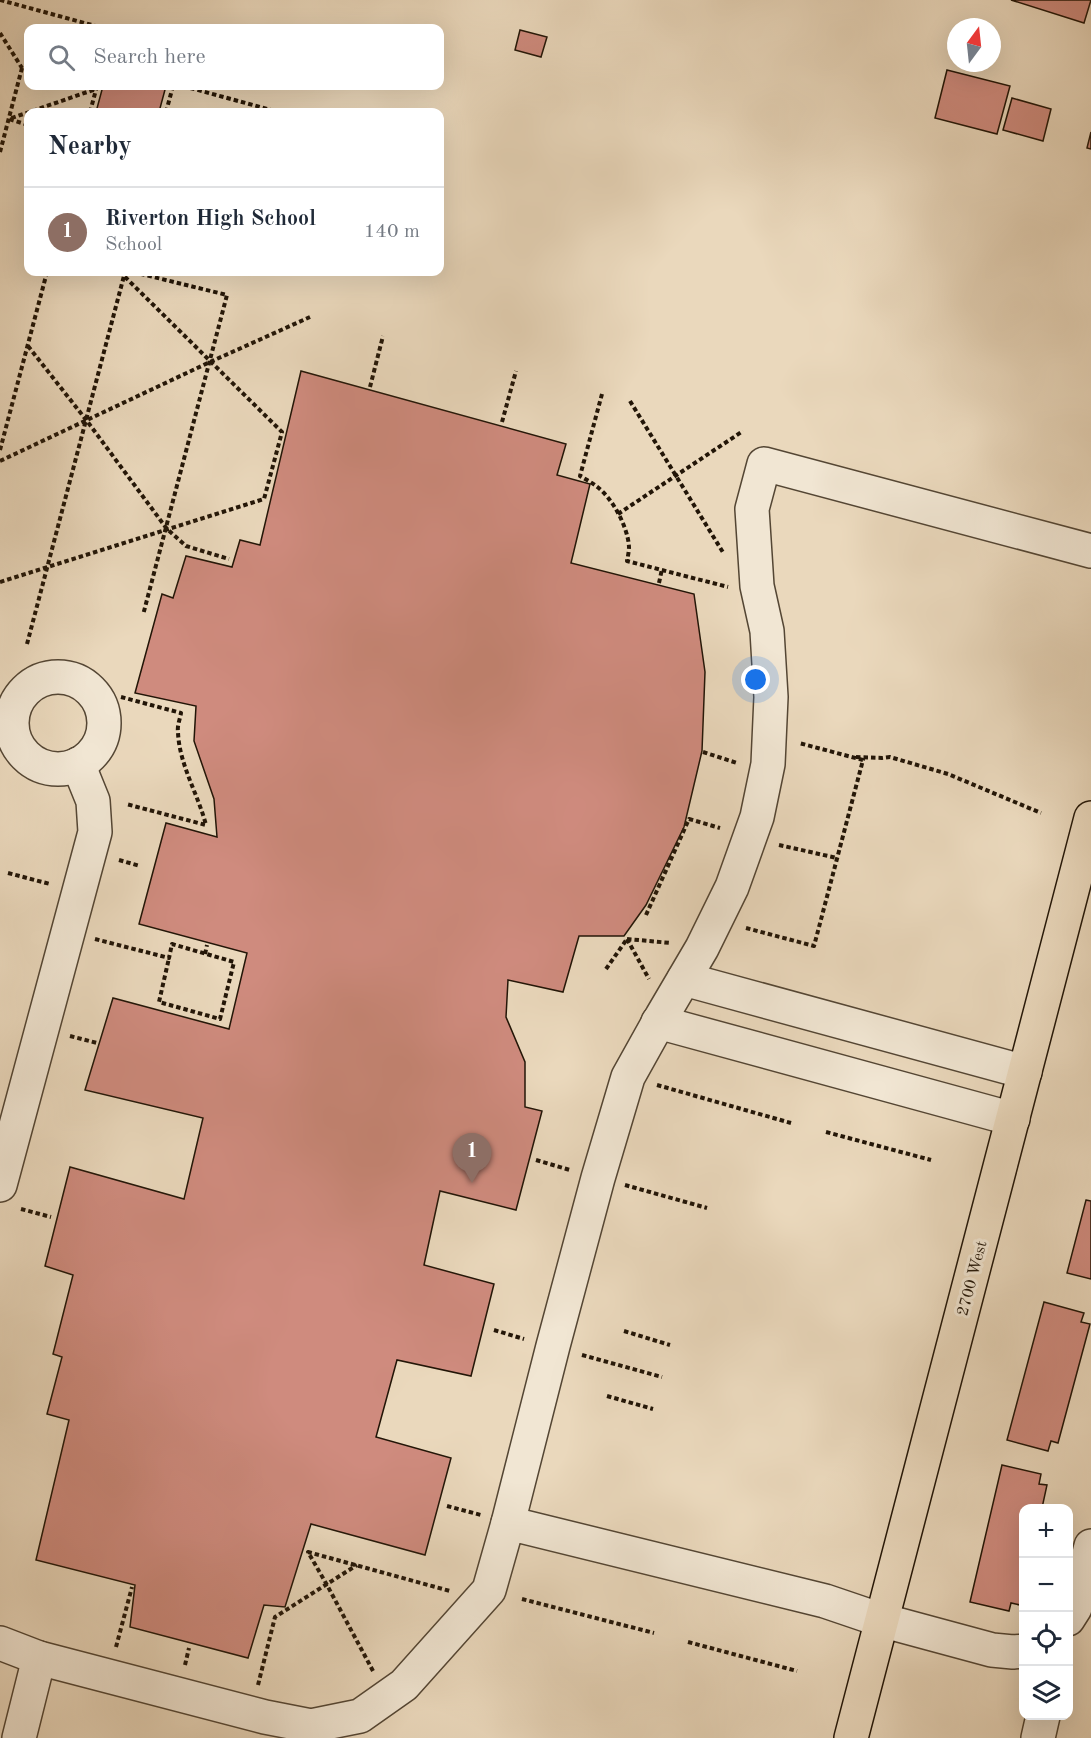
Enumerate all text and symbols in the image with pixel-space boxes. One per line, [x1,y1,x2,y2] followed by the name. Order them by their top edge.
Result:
[947,18,1001,72] north arrow
[24,24,444,90] search box
[45,41,78,74] icon: search
[93,46,206,68] text: Search here
[48,134,132,160] text: Nearby
[105,208,316,230] text: Riverton High School
[62,222,73,242] text: 1
[364,222,420,242] text: 140 m
[105,235,162,255] text: School
[741,665,770,694] your location
[452,1134,492,1183] pin: 1
[955,1239,991,1318] street label: 2700 West
[1019,1504,1073,1720] map controls
[1019,1504,1073,1558] button: +
[1019,1558,1073,1612] button: −
[1019,1612,1073,1666] button: locate
[1019,1666,1073,1720] button: layers

